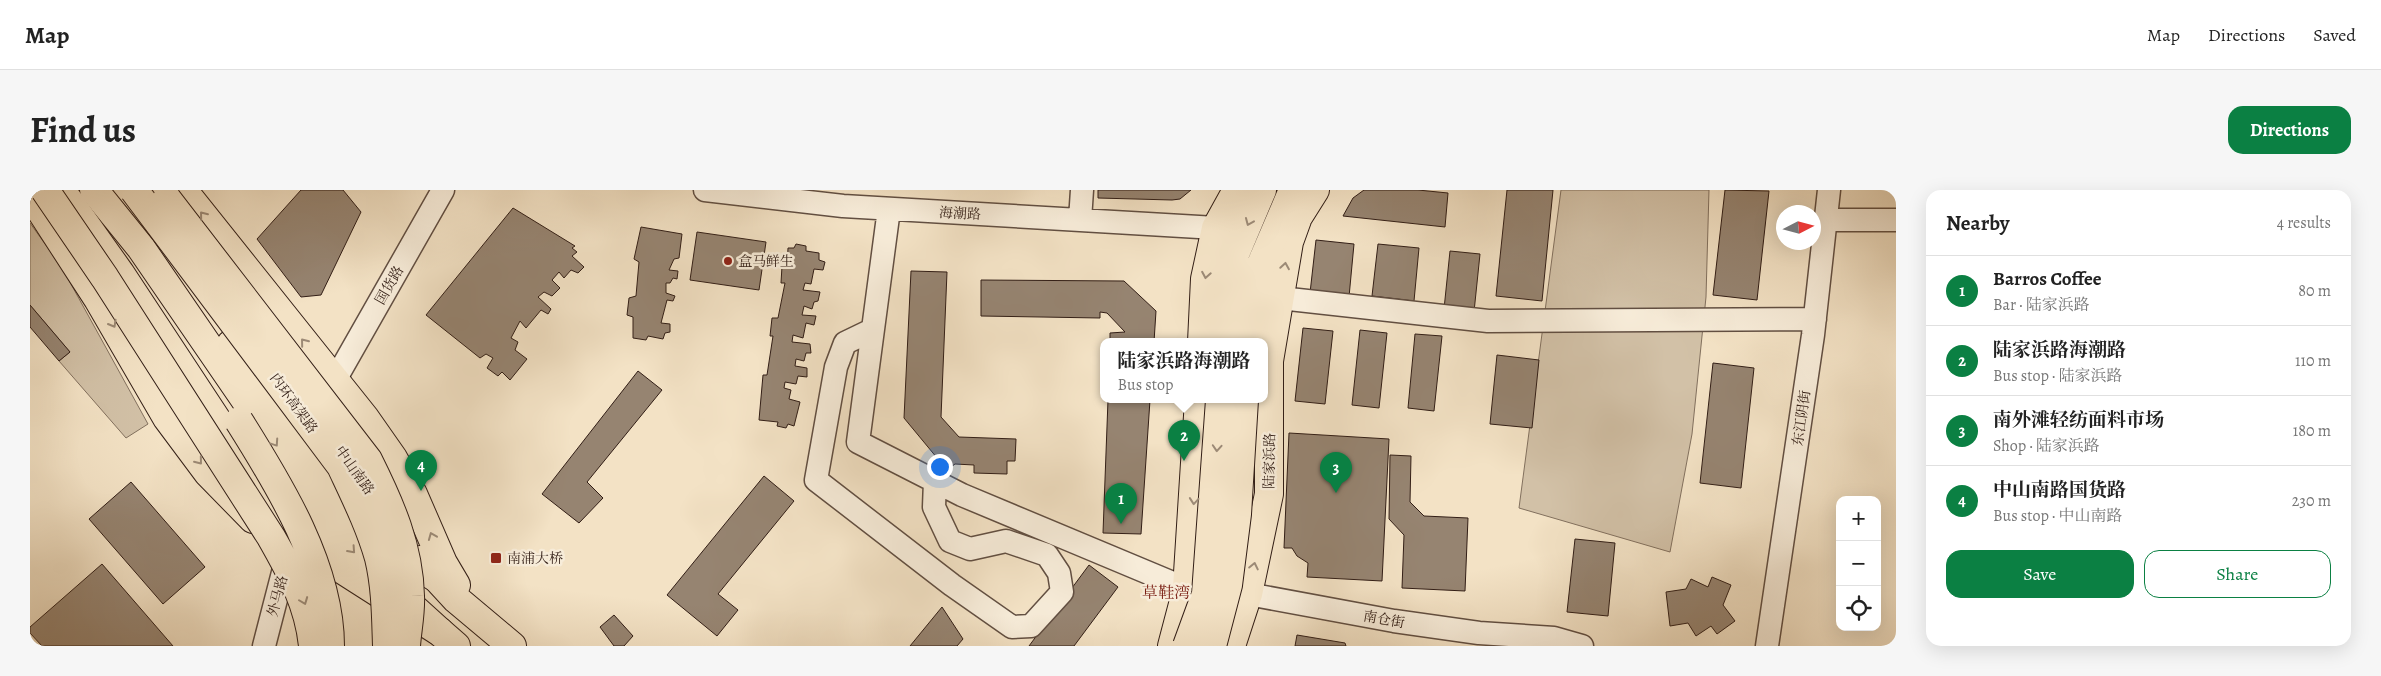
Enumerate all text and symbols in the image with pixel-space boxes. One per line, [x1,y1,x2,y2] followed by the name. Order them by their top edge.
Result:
[25,19,69,51] text: Map
[2147,23,2180,47] text: Map
[2208,23,2285,47] text: Directions
[2313,23,2356,47] text: Saved
[30,106,136,154] text: Find us
[2228,106,2351,154] button: Directions
[939,203,981,224] street label: 海潮路
[1776,205,1821,250] north arrow
[1946,209,2009,237] text: Nearby
[201,212,209,221] one-way arrow
[2277,212,2331,234] text: 4 results
[1244,217,1255,226] one-way arrow
[738,252,794,271] place label: 盒马鲜生
[722,255,734,267] marker: 盒马鲜生
[371,262,408,308] street label: 国货路
[1280,262,1290,270] one-way arrow
[1993,266,2102,292] text: Barros Coffee
[1201,271,1211,280] one-way arrow
[1959,280,1965,302] text: 1
[2298,280,2331,302] text: 80 m
[1993,294,2090,316] text: Bar · 陆家浜路
[107,318,117,327] one-way arrow
[1993,337,2126,363] text: 陆家浜路海潮路
[1100,338,1268,403] popup
[302,339,310,348] one-way arrow
[1117,348,1251,374] text: 陆家浜路海潮路
[1958,350,1966,372] text: 2
[2295,350,2331,372] text: 110 m
[1993,365,2122,387] text: Bus stop · 陆家浜路
[265,369,322,437] street label: 内环高架路
[1117,374,1173,396] text: Bus stop
[1788,389,1815,447] street label: 东江阴街
[1993,407,2164,433] text: 南外滩轻纺面料市场
[1168,420,1200,461] pin: 2
[1959,420,1965,442] text: 3
[2293,420,2331,442] text: 180 m
[1260,433,1279,489] street label: 陆家浜路
[1993,435,2100,457] text: Shop · 陆家浜路
[269,437,278,447] one-way arrow
[331,442,378,499] street label: 中山南路
[1212,445,1223,453] one-way arrow
[405,450,437,491] pin: 4
[1320,452,1352,493] pin: 3
[927,454,953,480] your location
[193,456,202,465] one-way arrow
[1993,477,2126,503] text: 中山南路国货路
[1105,483,1137,524] pin: 1
[1958,490,1966,512] text: 4
[2292,490,2331,512] text: 230 m
[1836,496,1881,631] map controls
[1836,496,1881,541] button: +
[1188,497,1199,505] one-way arrow
[1993,505,2122,527] text: Bus stop · 中山南路
[428,532,439,541] one-way arrow
[1836,541,1881,586] button: −
[346,544,355,553] one-way arrow
[507,549,563,568] place label: 南浦大桥
[1946,550,2134,598] button: Save
[2144,550,2331,598] button: Share
[489,551,503,565] marker: 南浦大桥
[1248,561,1259,570] one-way arrow
[263,573,292,619] street label: 外马路
[1142,582,1190,604] district label: 草鞋湾
[1836,586,1881,631] button: locate
[298,596,308,605] one-way arrow
[1362,606,1406,632] street label: 南仓街

